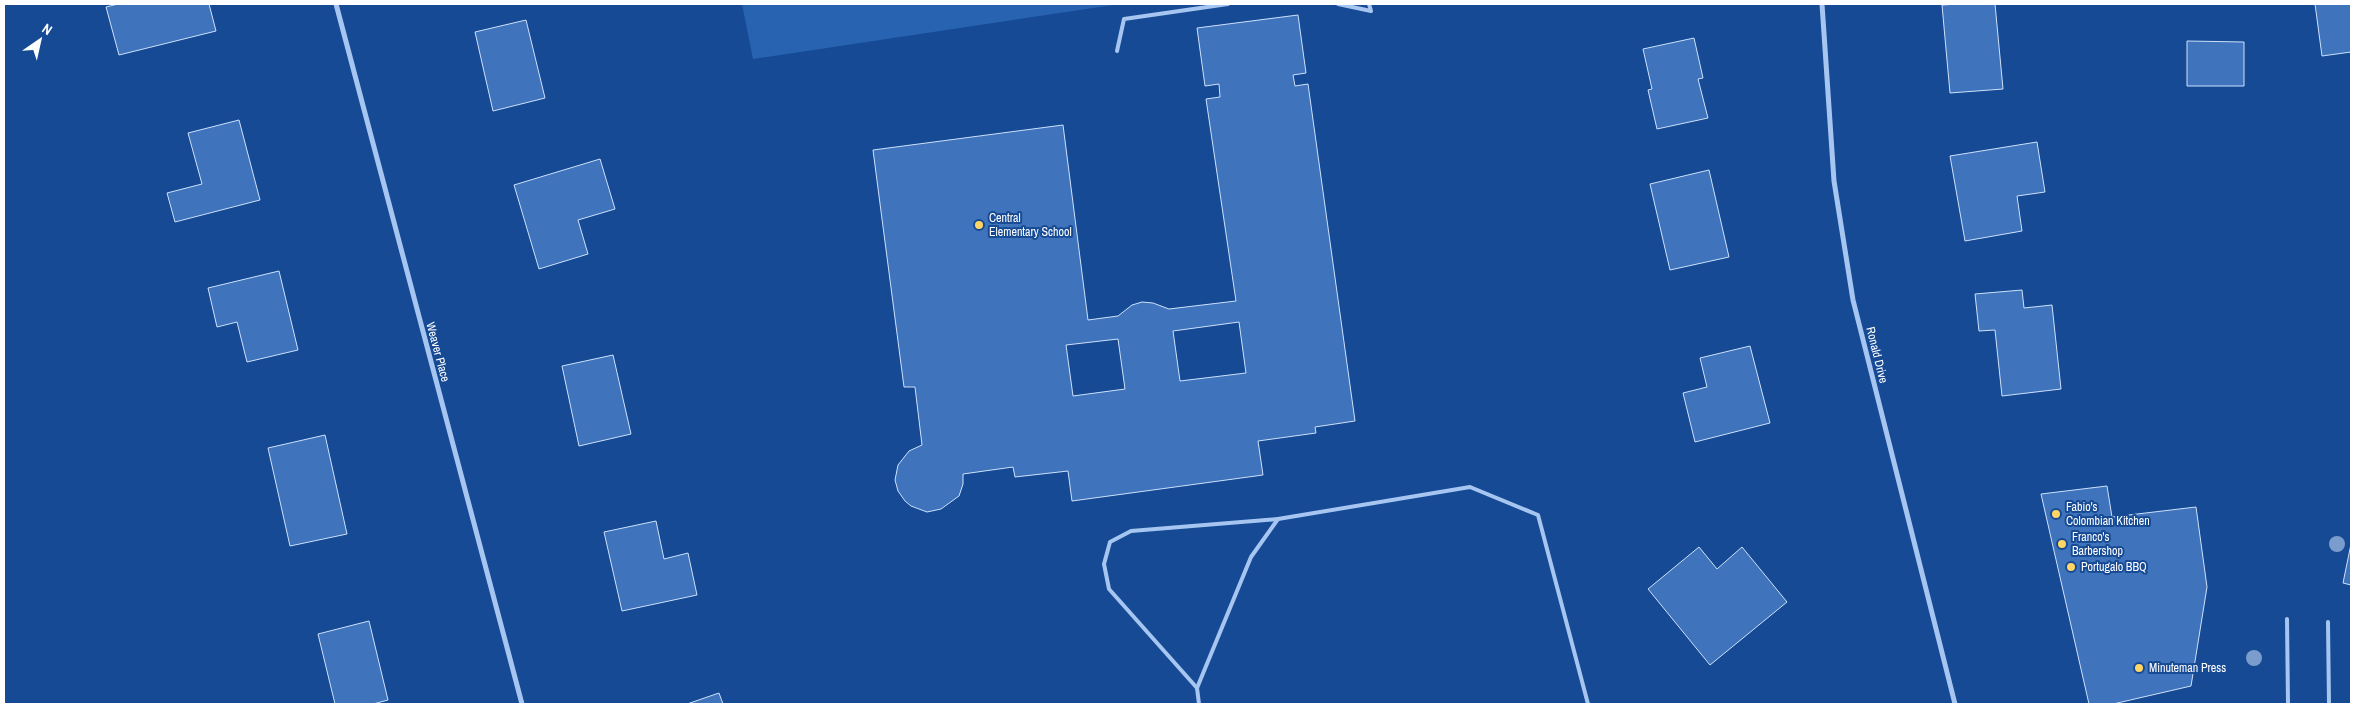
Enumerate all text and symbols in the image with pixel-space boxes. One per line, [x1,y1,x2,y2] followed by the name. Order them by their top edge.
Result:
[15,15,65,65] north arrow
[39,19,56,39] text: N
[989,210,1072,240] place label: Central Elementary School
[973,219,985,231] marker: Central Elementary School
[422,320,454,384] street label: Weaver Place
[1862,325,1892,385] street label: Ronald Drive
[2066,499,2150,529] place label: Fabio's Colombian Kitchen
[2050,508,2062,520] marker: Fabio's Colombian Kitchen
[2072,529,2123,559] place label: Franco's Barbershop
[2056,538,2068,550] marker: Franco's Barbershop
[2081,559,2147,575] place label: Portugalo BBQ
[2065,561,2077,573] marker: Portugalo BBQ
[2149,660,2226,676] place label: Minuteman Press
[2133,662,2145,674] marker: Minuteman Press

